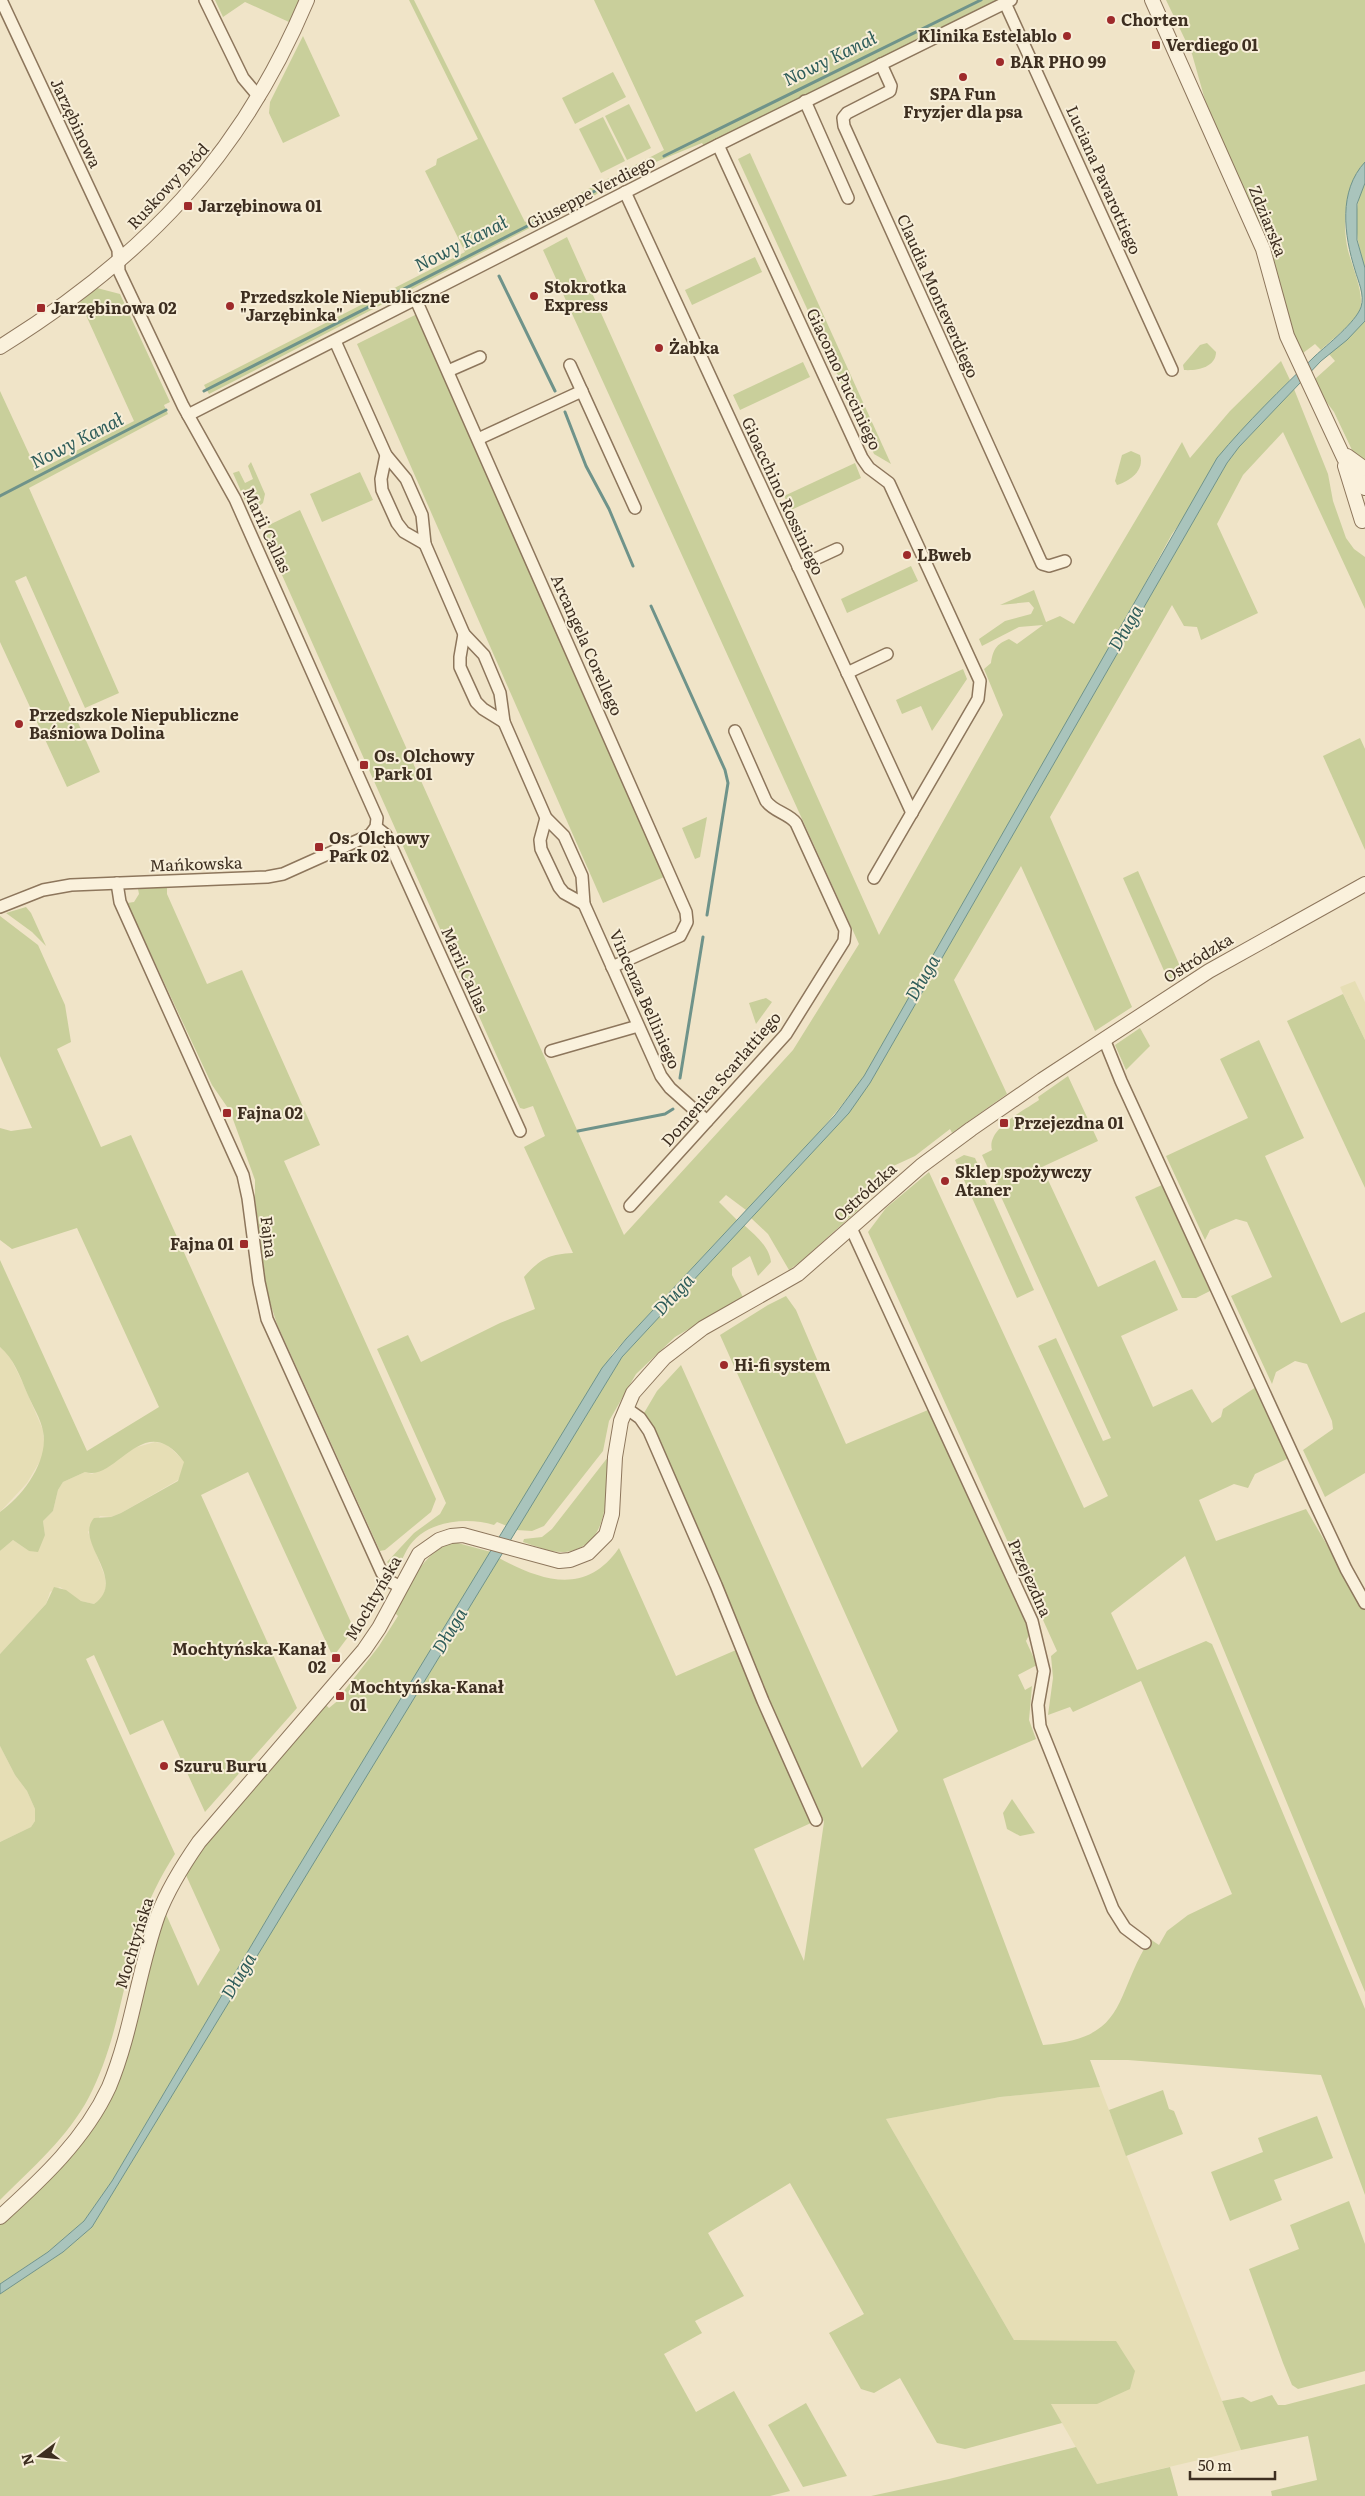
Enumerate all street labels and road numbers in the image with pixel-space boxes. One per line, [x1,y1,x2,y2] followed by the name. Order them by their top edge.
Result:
[46,74,108,172] street label: Jarzębinowa
[1061,101,1149,258] street label: Luciana Pavarottiego
[121,137,214,234] street label: Ruskowy Bród
[522,148,659,234] street label: Giuseppe Verdiego
[1244,181,1294,260] street label: Zdziarska
[892,210,986,381] street label: Claudia Monteverdiego
[801,304,888,454] street label: Giacomo Pucciniego
[737,412,831,579] street label: Gioacchino Rossiniego
[238,483,298,576] street label: Marii Callas
[546,570,630,719] street label: Arcangela Corellego
[149,849,243,877] street label: Mańkowska
[436,923,496,1016] street label: Marii Callas
[604,925,687,1072] street label: Vincenza Belliniego
[1158,926,1237,988] street label: Ostródzka
[655,1006,786,1151] street label: Domenica Scarlattiego
[827,1156,902,1226] street label: Ostródzka
[256,1215,284,1259] street label: Fajna
[1003,1535,1059,1621] street label: Przejezdna
[338,1550,406,1645] street label: Mochtyńska
[108,1894,158,1992] street label: Mochtyńska

